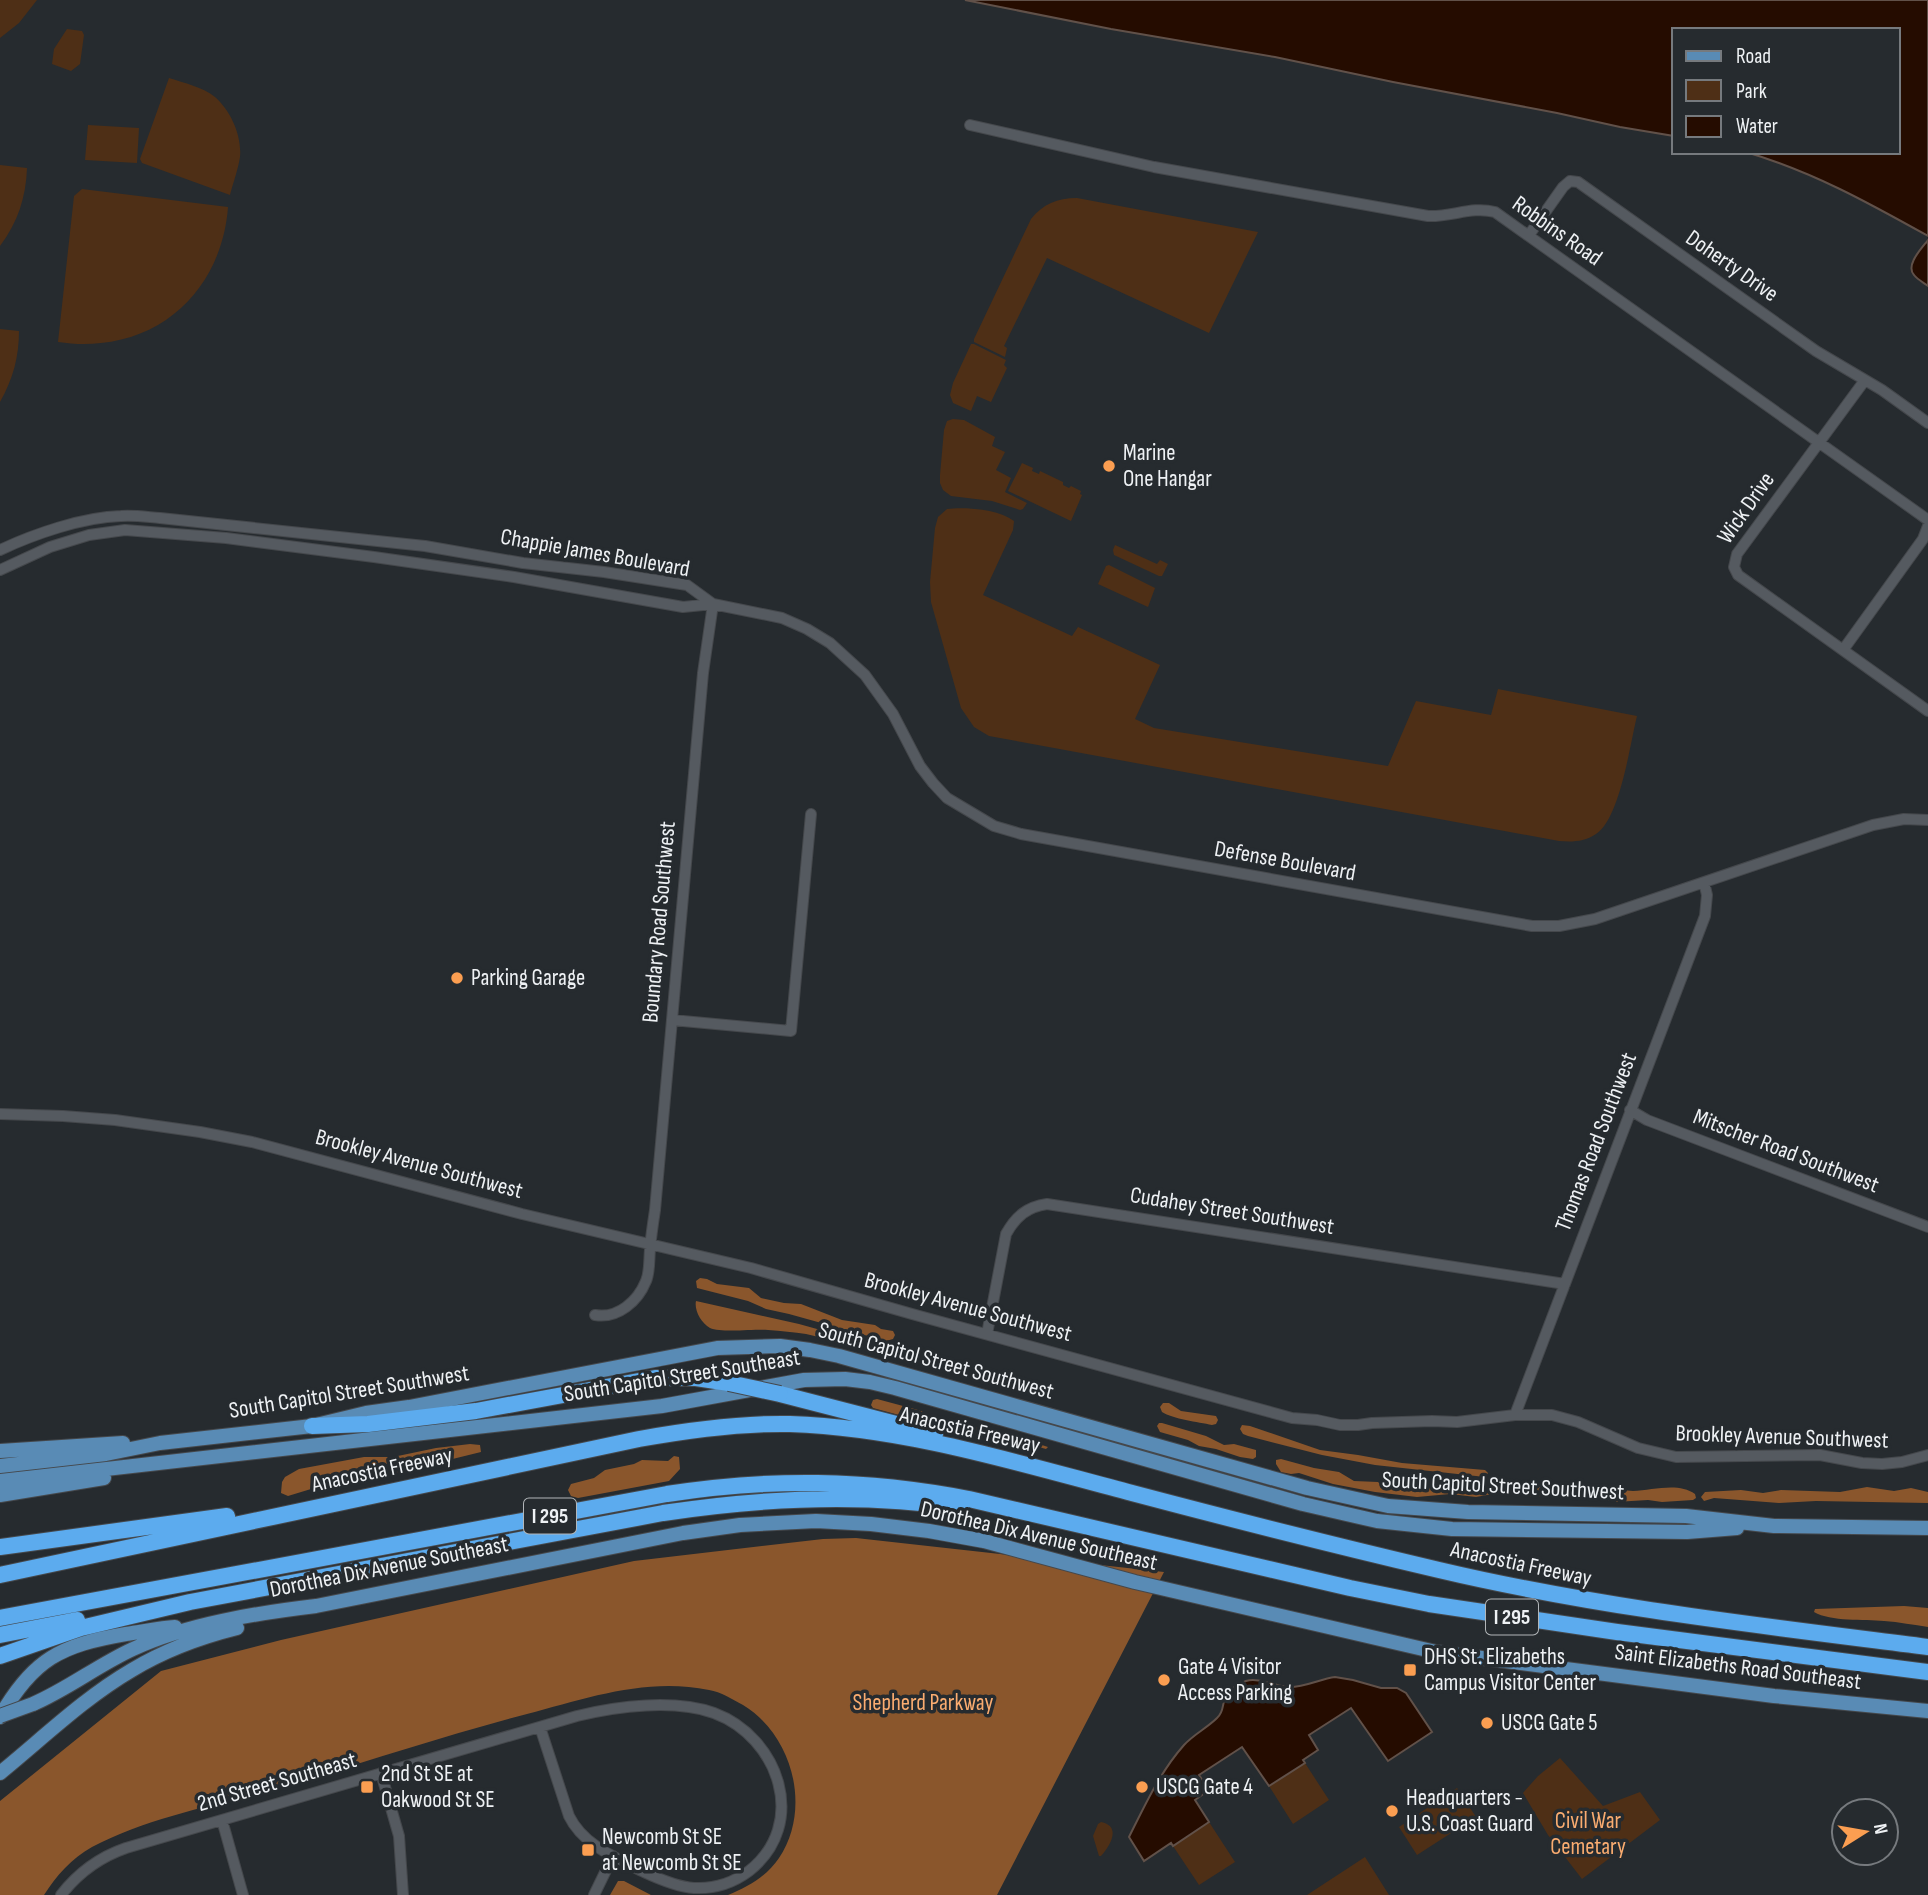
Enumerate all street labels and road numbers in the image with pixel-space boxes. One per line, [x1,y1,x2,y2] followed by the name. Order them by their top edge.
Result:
[1507,190,1607,272] street label: Robbins Road
[1680,224,1784,308] street label: Doherty Drive
[1711,467,1781,549] street label: Wick Drive
[498,523,692,583] street label: Chappie James Boulevard
[636,820,682,1024] street label: Boundary Road Southwest
[1212,835,1358,887] street label: Defense Boulevard
[1549,1049,1643,1235] street label: Thomas Road Southwest
[1689,1103,1883,1199] street label: Mitscher Road Southwest
[312,1123,526,1205] street label: Brookley Avenue Southwest
[1128,1181,1336,1241] street label: Cudahey Street Southwest
[861,1266,1075,1348] street label: Brookley Avenue Southwest
[815,1316,1057,1406] street label: South Capitol Street Southwest
[562,1344,802,1408] street label: South Capitol Street Southeast
[227,1359,471,1425] street label: South Capitol Street Southwest
[896,1400,1043,1460] street label: Anacostia Freeway
[1675,1419,1889,1455] street label: Brookley Avenue Southwest
[308,1441,455,1499] street label: Anacostia Freeway
[1381,1466,1625,1506] street label: South Capitol Street Southwest
[918,1495,1160,1577] street label: Dorothea Dix Avenue Southeast
[524,1498,576,1534] road number: I 295
[267,1530,511,1604] street label: Dorothea Dix Avenue Southeast
[1447,1535,1594,1593] street label: Anacostia Freeway
[1486,1600,1538,1634] road number: I 295
[1613,1638,1863,1696] street label: Saint Elizabeths Road Southeast
[194,1746,360,1818] street label: 2nd Street Southeast

